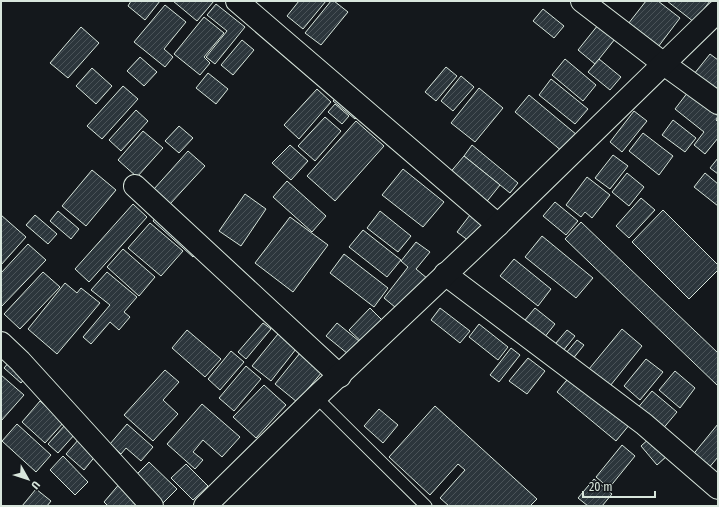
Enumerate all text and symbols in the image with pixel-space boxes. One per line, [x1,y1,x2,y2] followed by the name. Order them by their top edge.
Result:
[8,459,48,499] north arrow
[583,473,655,499] scale bar
[28,478,42,492] text: U
[589,480,613,494] text: 20 m

